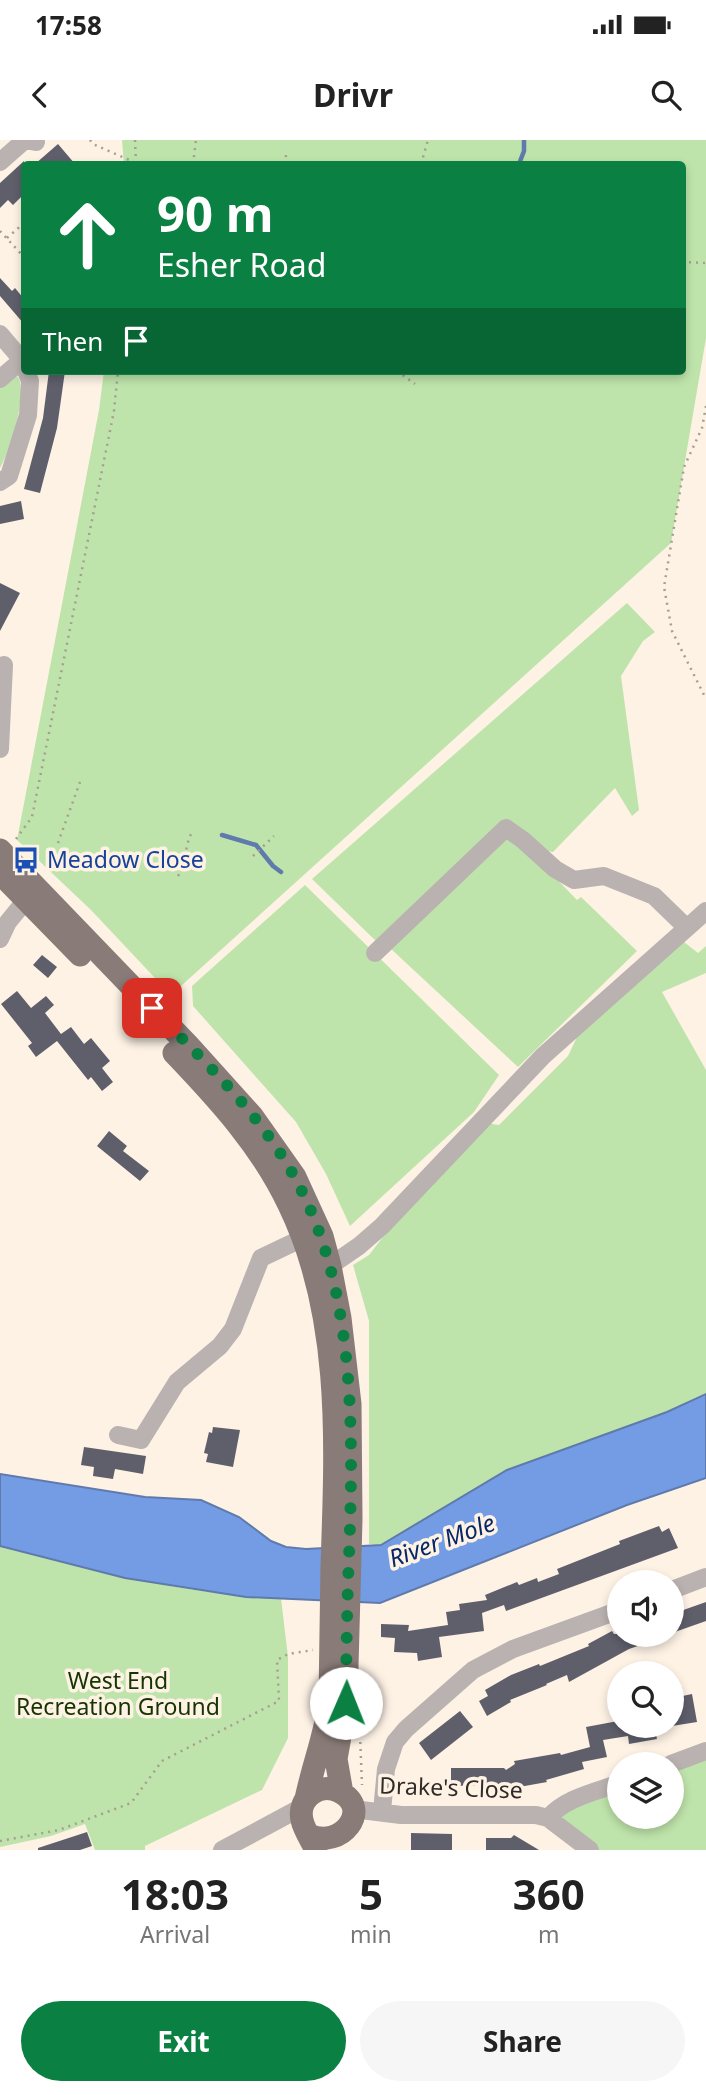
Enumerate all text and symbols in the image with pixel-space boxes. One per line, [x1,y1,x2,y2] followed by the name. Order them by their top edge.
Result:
[35,7,102,43] text: 17:58
[313,73,393,116] text: Drivr
[21,76,59,114] icon: back
[647,76,685,114] icon: search
[157,180,274,246] text: 90 m
[42,189,133,280] icon: ahead
[157,243,326,286] text: Esher Road
[117,322,155,360] icon: arrive
[42,323,103,359] text: Then
[47,843,204,875] place label: Meadow Close
[11,845,41,875] bus stop icon: Meadow Close
[122,978,182,1038] pin
[133,989,171,1027] icon: arrive
[384,1505,499,1574] water label: River Mole
[607,1570,684,1829] map controls
[607,1570,684,1647] button: sound
[607,1661,684,1738] button: search
[16,1664,220,1722] park label: West End Recreation Ground
[309,1666,383,1740] position arrow
[607,1752,684,1829] button: layers
[379,1769,523,1805] street label: Drake's Close
[121,1865,229,1922] text: 18:03
[359,1865,383,1922] text: 5
[513,1865,585,1922] text: 360
[140,1918,210,1950] text: Arrival
[350,1918,392,1950] text: min
[538,1918,560,1950] text: m
[21,2001,346,2081] button: Exit
[360,2001,685,2081] button: Share

